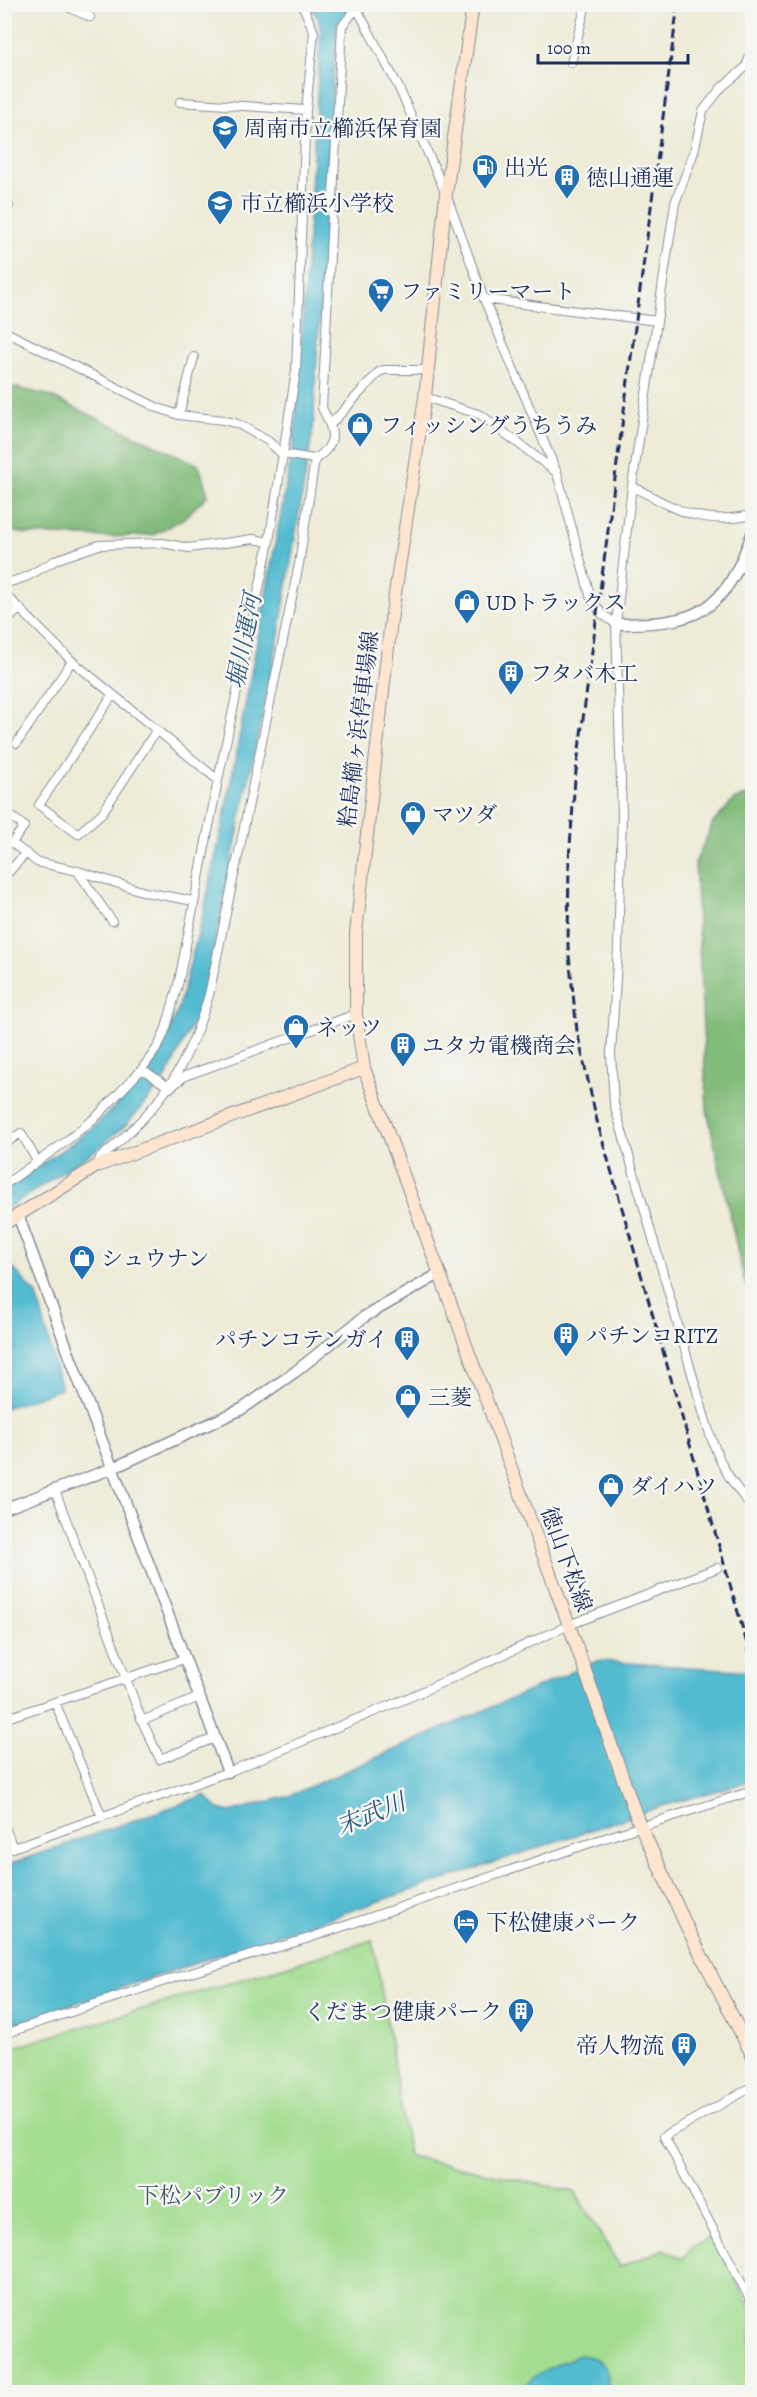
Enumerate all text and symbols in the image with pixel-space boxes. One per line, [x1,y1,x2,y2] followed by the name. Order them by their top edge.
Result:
[538,27,688,65] scale bar
[547,36,591,60] text: 100 m
[210,113,240,151] school or university icon: 周南市立櫛浜保育園
[244,114,442,144] place label: 周南市立櫛浜保育園
[470,152,500,190] fuel station icon: 出光
[504,153,548,183] place label: 出光
[552,162,582,200] building icon: 徳山通運
[586,163,674,193] place label: 徳山通運
[205,188,235,226] school or university icon: 市立櫛浜小学校
[240,189,394,219] place label: 市立櫛浜小学校
[366,276,396,314] supermarket icon: ファミリーマート
[400,277,576,307] place label: ファミリーマート
[345,410,375,448] shop icon: フィッシングうちうみ
[380,411,597,441] place label: フィッシングうちうみ
[219,587,270,691] water label: 堀川運河
[452,587,482,625] shop icon: UDトラックス
[486,588,626,618] place label: UDトラックス
[332,629,386,829] street label: 粭島櫛ヶ浜停車場線
[496,658,526,696] building icon: フタバ木工
[530,659,638,689] place label: フタバ木工
[398,799,428,837] shop icon: マツダ
[432,800,497,830] place label: マツダ
[281,1012,311,1050] shop icon: ネッツ
[316,1013,382,1043] place label: ネッツ
[388,1030,418,1068] building icon: ユタカ電機商会
[422,1031,576,1061] place label: ユタカ電機商会
[67,1243,97,1281] shop icon: シュウナン
[101,1244,209,1274] place label: シュウナン
[551,1320,581,1358] building icon: パチンコRITZ
[586,1321,718,1351] place label: パチンコRITZ
[392,1324,422,1362] building icon: パチンコテンガイ
[215,1325,388,1355] place label: パチンコテンガイ
[393,1382,423,1420] shop icon: 三菱
[428,1383,472,1413] place label: 三菱
[596,1471,626,1509] shop icon: ダイハツ
[630,1472,717,1502] place label: ダイハツ
[533,1503,599,1616] street label: 徳山下松線
[332,1785,413,1842] water label: 末武川
[451,1907,481,1945] hotel icon: 下松健康パーク
[486,1908,640,1938] place label: 下松健康パーク
[506,1996,536,2034] building icon: くだまつ健康パーク
[304,1997,502,2027] place label: くだまつ健康パーク
[669,2030,699,2068] building icon: 帝人物流
[576,2031,664,2061] place label: 帝人物流
[137,2181,289,2211] park label: 下松パブリック

